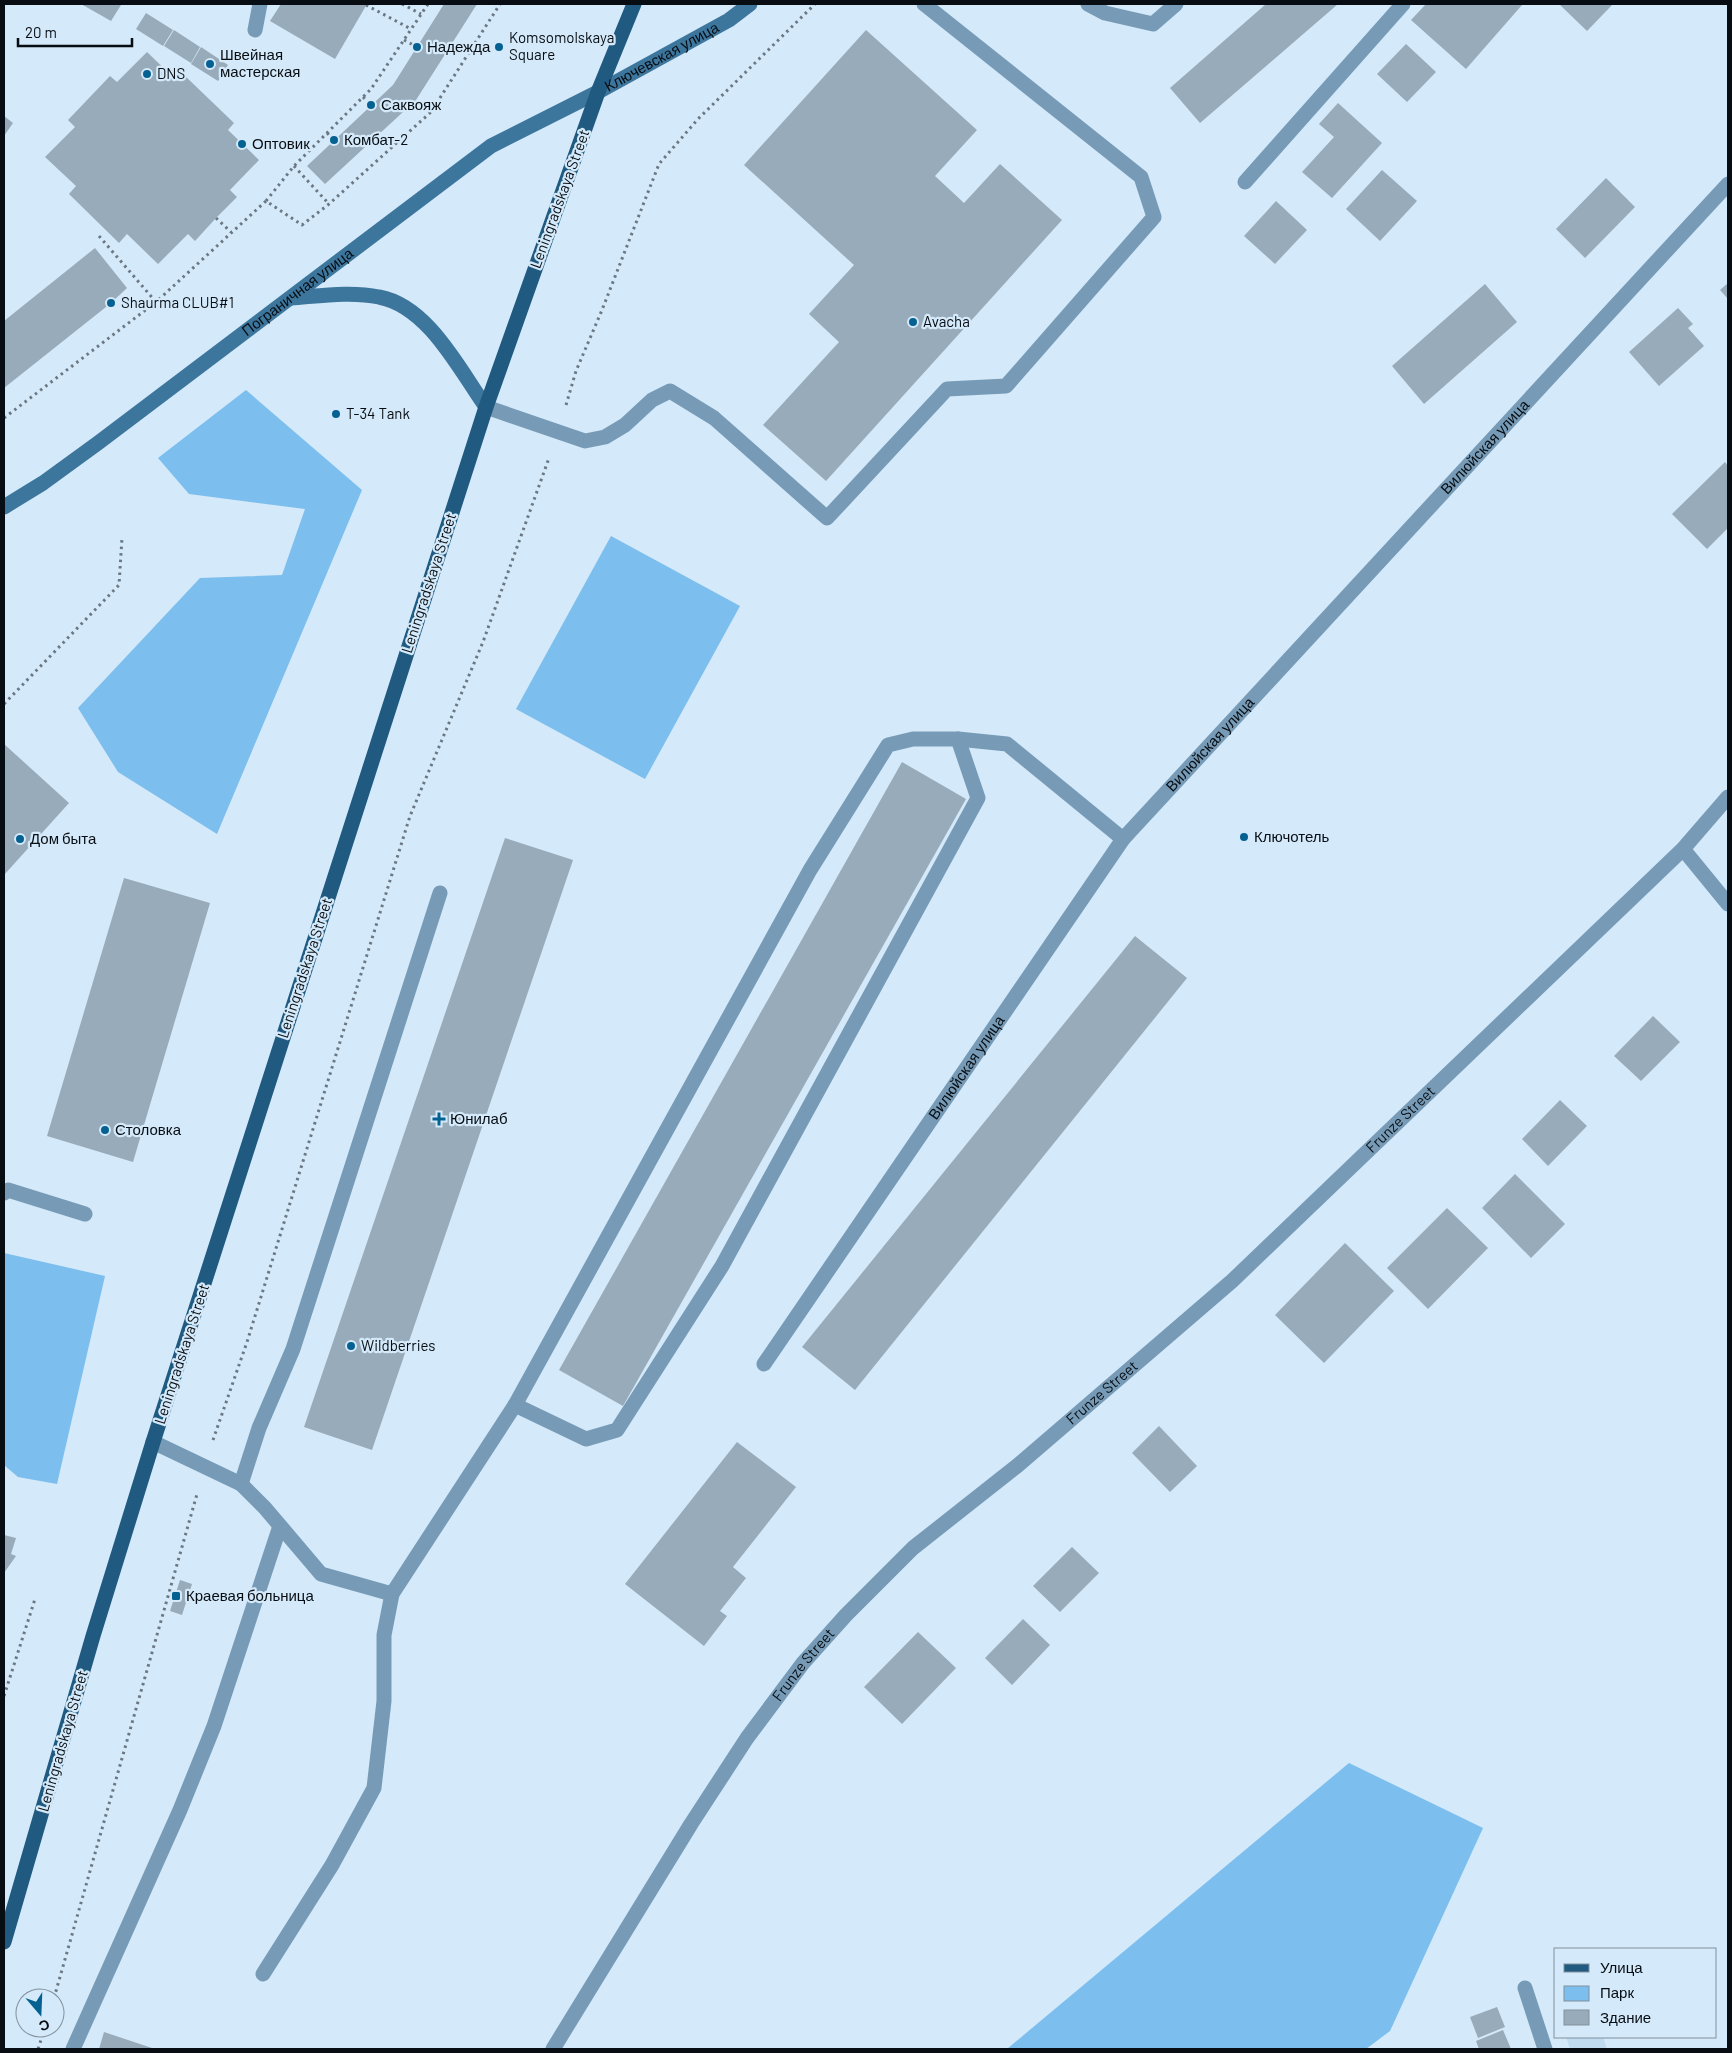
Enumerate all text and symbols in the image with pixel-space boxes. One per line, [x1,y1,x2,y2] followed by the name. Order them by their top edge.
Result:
[18,15,131,47] scale bar
[601,17,722,95] street label: Ключевская улица
[25,23,57,41] text: 20 m
[509,28,614,63] place label: Komsomolskaya Square
[427,37,491,55] place label: Надежда
[411,41,423,53] marker: Надежда
[493,41,505,53] marker: Komsomolskaya Square
[220,45,300,80] place label: Швейная мастерская
[204,58,216,70] marker: Швейная мастерская
[157,64,185,82] place label: DNS
[141,68,153,80] marker: DNS
[381,95,441,113] place label: Саквояж
[365,99,377,111] marker: Саквояж
[526,127,593,271] street label: Leningradskaya Street
[344,130,408,148] place label: Комбат-2
[252,134,310,152] place label: Оптовик
[328,134,340,146] marker: Комбат-2
[236,138,248,150] marker: Оптовик
[238,243,357,339] street label: Пограничная улица
[121,293,234,311] place label: Shaurma CLUB#1
[105,297,117,309] marker: Shaurma CLUB#1
[923,312,970,330] place label: Avacha
[907,316,919,328] marker: Avacha
[1436,395,1533,497] street label: Вилюйская улица
[346,404,410,422] place label: T-34 Tank
[330,408,342,420] marker: T-34 Tank
[397,510,459,655] street label: Leningradskaya Street
[1161,693,1258,795] street label: Вилюйская улица
[1254,827,1330,845] place label: Ключотель
[30,829,97,847] place label: Дом быта
[1238,831,1250,843] marker: Ключотель
[14,833,26,845] marker: Дом быта
[273,895,335,1040] street label: Leningradskaya Street
[924,1011,1008,1123] street label: Вилюйская улица
[1362,1082,1438,1156] street label: Frunze Street
[450,1109,508,1127] place label: Юнилаб
[432,1112,446,1126] marker: Юнилаб
[115,1120,182,1138] place label: Столовка
[99,1124,111,1136] marker: Столовка
[150,1281,212,1426] street label: Leningradskaya Street
[361,1336,436,1354] place label: Wildberries
[345,1340,357,1352] marker: Wildberries
[1062,1356,1141,1428] street label: Frunze Street
[186,1586,314,1604] place label: Краевая больница
[170,1590,182,1602] marker: Краевая больница
[768,1624,838,1704] street label: Frunze Street
[33,1668,91,1814] street label: Leningradskaya Street
[1554,1948,1717,2038] legend
[1600,1958,1643,1976] text: Улица
[1600,1983,1634,2001] text: Парк
[15,1988,65,2038] north arrow
[1600,2008,1651,2026] text: Здание
[37,2016,52,2035] text: С

